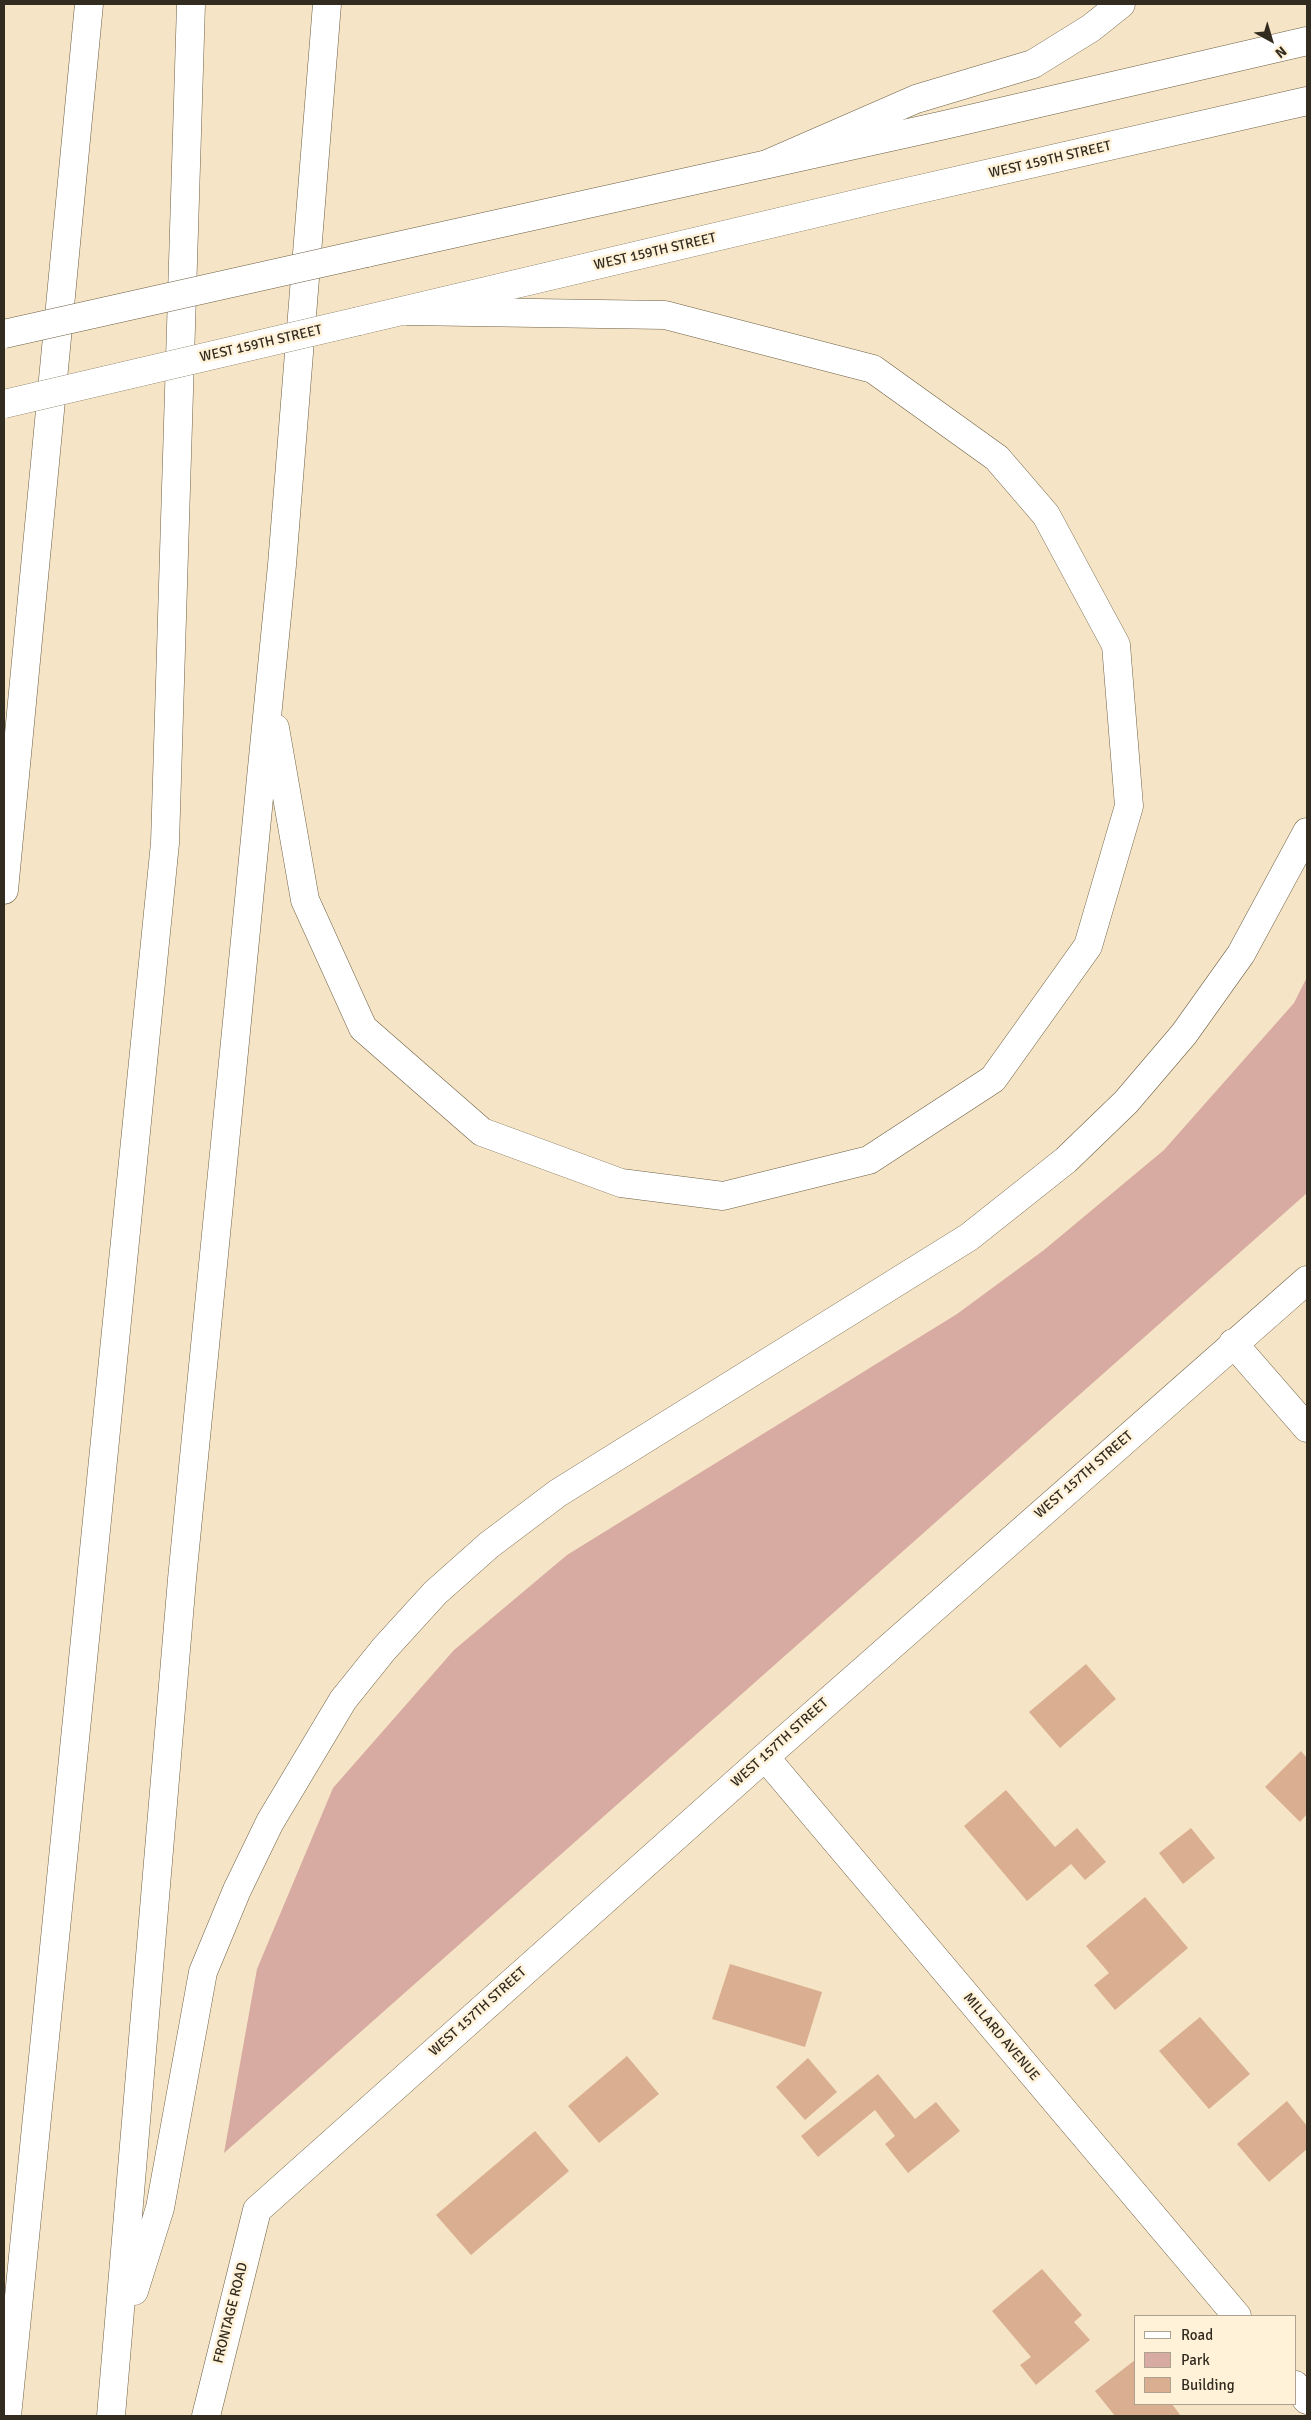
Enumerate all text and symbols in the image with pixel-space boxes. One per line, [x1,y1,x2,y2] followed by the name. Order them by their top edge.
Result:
[1246,15,1296,65] north arrow
[1272,42,1290,62] text: N
[987,138,1113,182] street label: WEST 159TH STREET
[592,230,718,274] street label: WEST 159TH STREET
[198,322,324,366] street label: WEST 159TH STREET
[1031,1428,1137,1522] street label: WEST 157TH STREET
[728,1695,832,1791] street label: WEST 157TH STREET
[426,1964,530,2060] street label: WEST 157TH STREET
[959,1990,1043,2084] street label: MILLARD AVENUE
[210,2261,252,2365] street label: FRONTAGE ROAD
[1134,2315,1296,2405] legend
[1181,2326,1213,2344] text: Road
[1181,2351,1210,2369] text: Park
[1181,2376,1235,2394] text: Building

